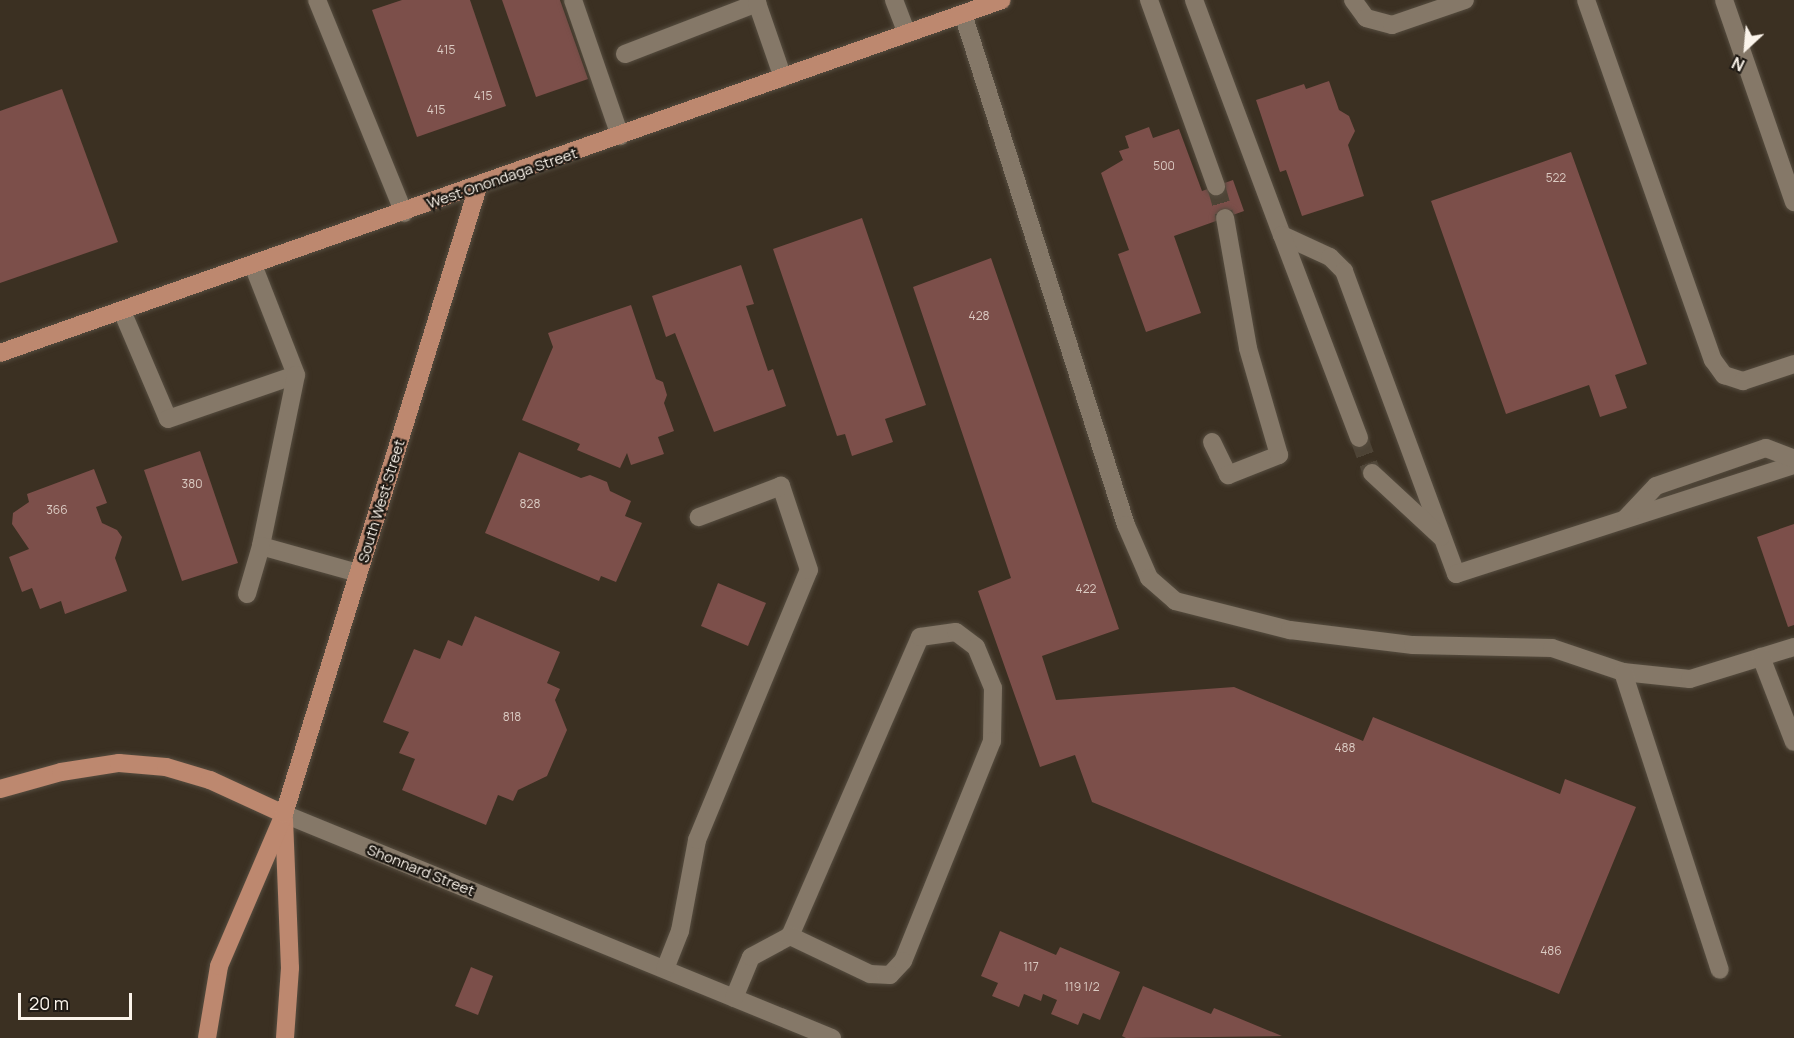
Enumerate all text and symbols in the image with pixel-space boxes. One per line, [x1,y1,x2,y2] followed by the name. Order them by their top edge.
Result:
[1716,18,1776,78] north arrow
[437,43,455,57] house number: 415
[1728,52,1748,77] text: N
[474,89,492,103] house number: 415
[427,103,445,117] house number: 415
[425,144,579,212] street label: West Onondaga Street
[1153,159,1175,173] house number: 500
[1546,171,1566,185] house number: 522
[969,309,989,323] house number: 428
[354,437,408,565] street label: South West Street
[182,477,202,491] house number: 380
[520,497,540,511] house number: 828
[46,503,68,517] house number: 366
[1076,582,1096,596] house number: 422
[503,710,521,724] house number: 818
[1334,741,1356,755] house number: 488
[365,840,477,900] street label: Shonnard Street
[1540,944,1562,958] house number: 486
[1023,960,1039,974] house number: 117
[1064,980,1100,994] house number: 119 1/2
[21,981,135,1019] scale bar
[29,991,69,1015] text: 20 m

